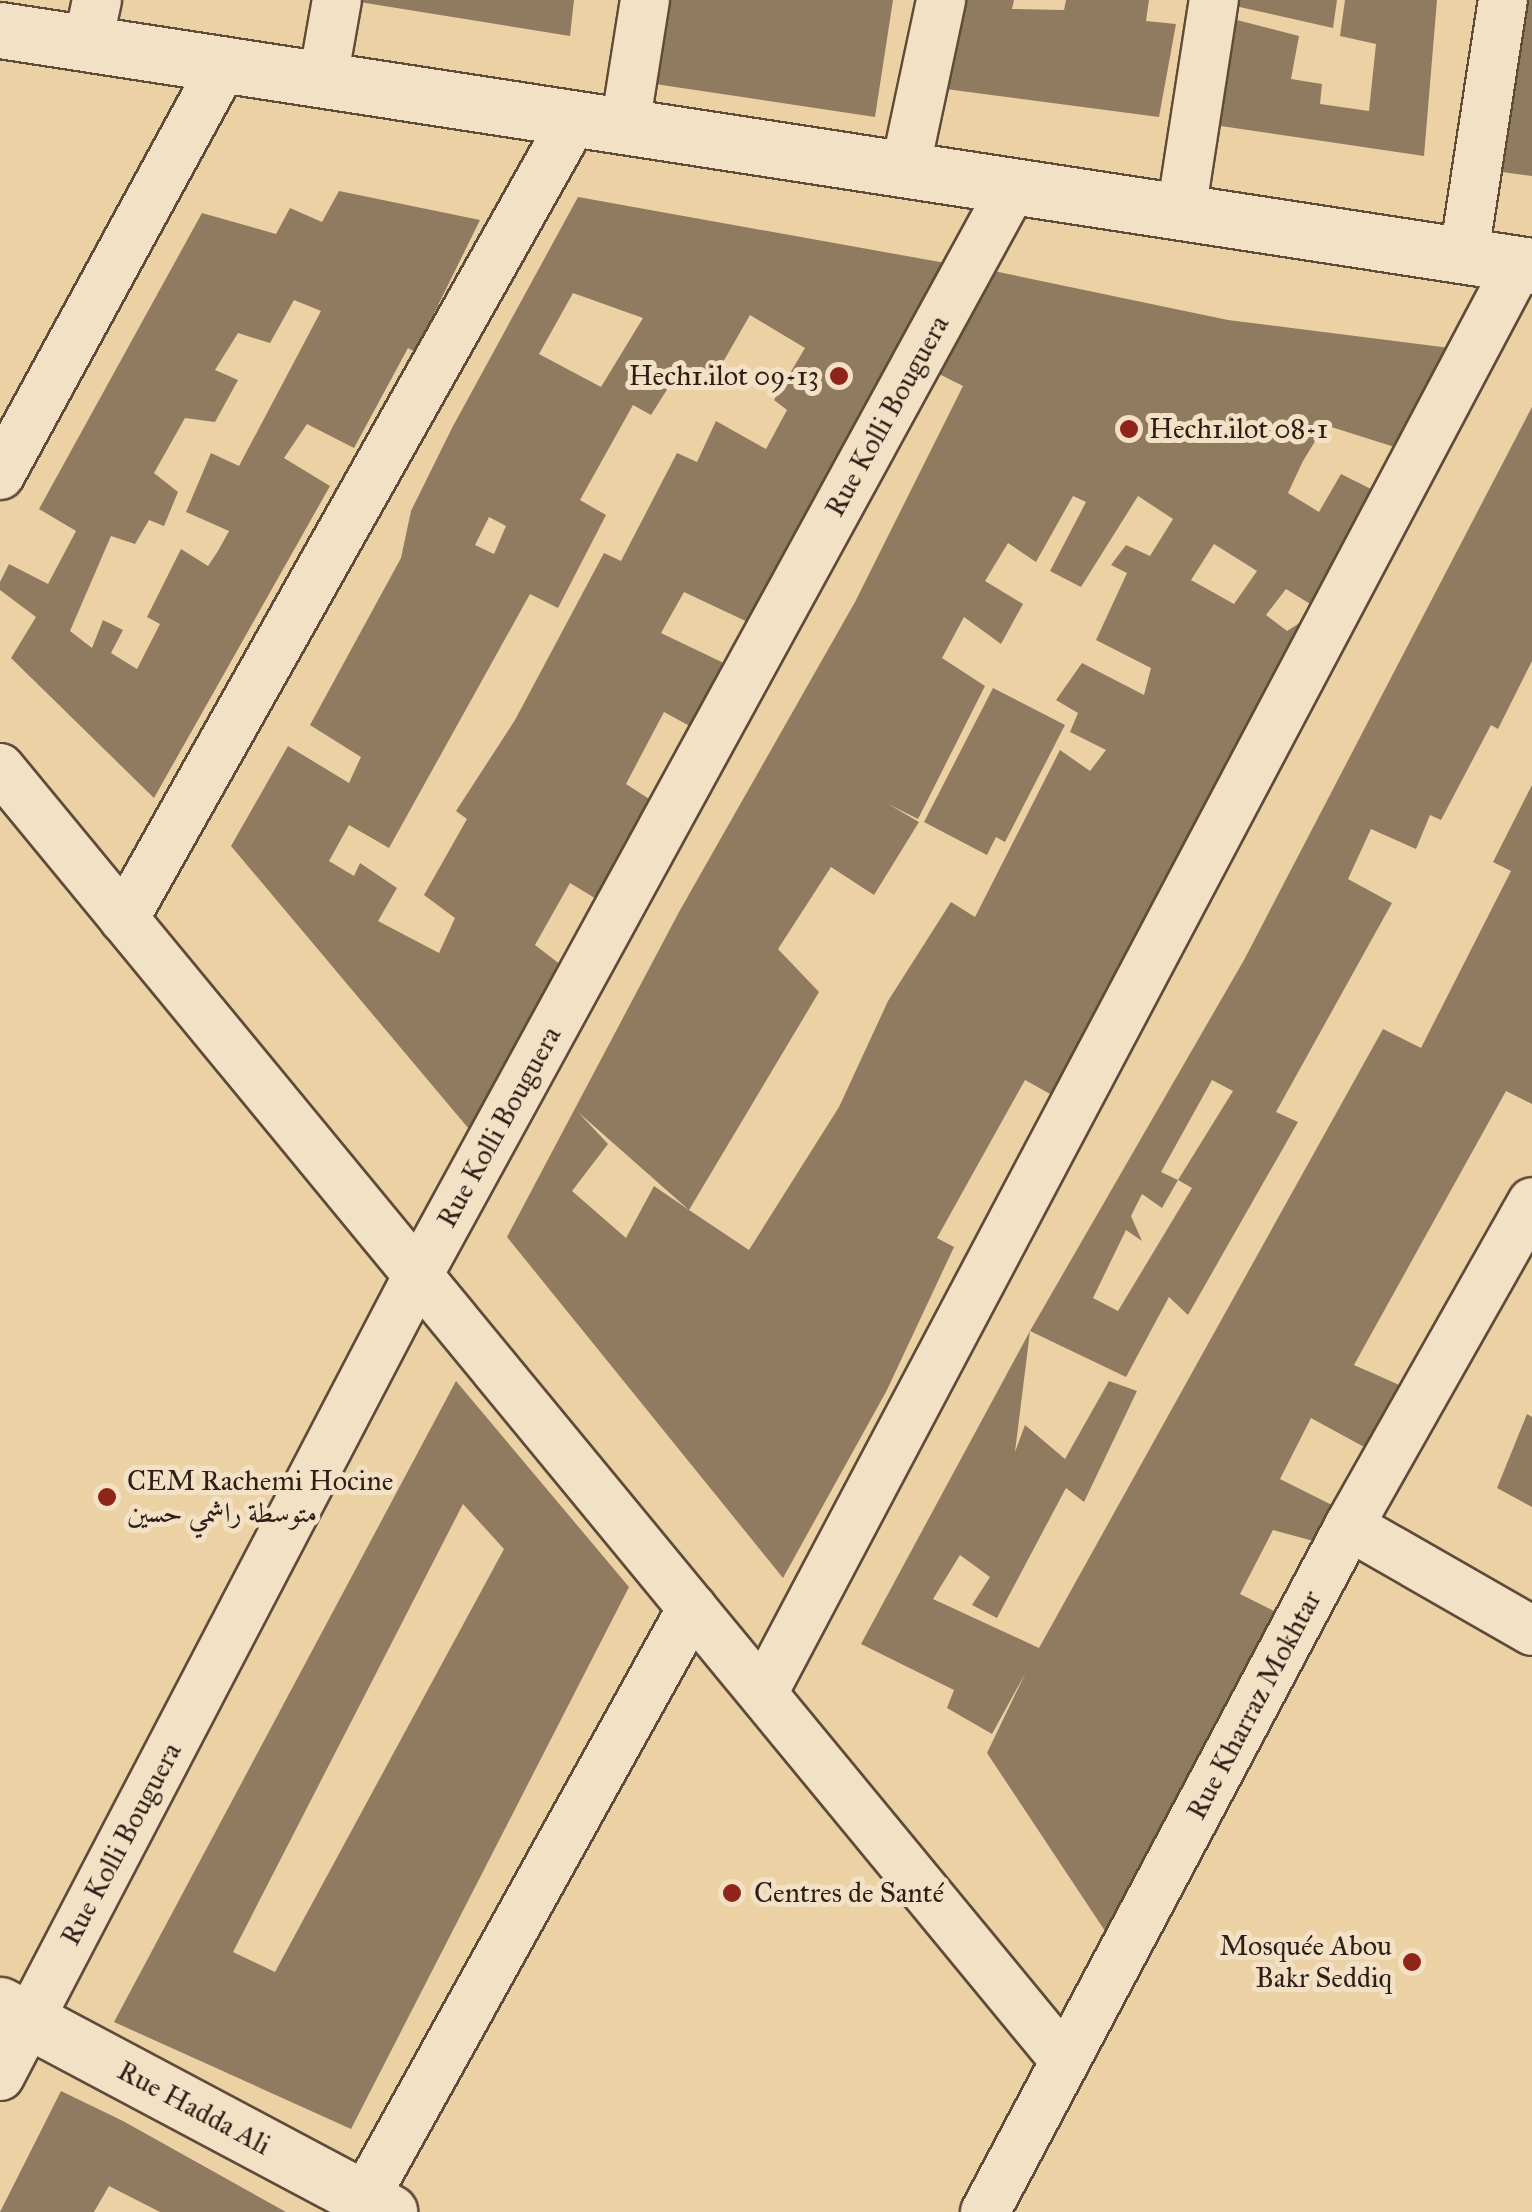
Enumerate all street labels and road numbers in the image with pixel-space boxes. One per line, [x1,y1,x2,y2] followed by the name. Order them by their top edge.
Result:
[818,310,956,522] street label: Rue Kolli Bouguera
[430,1021,568,1233] street label: Rue Kolli Bouguera
[1179,1585,1329,1825] street label: Rue Kharraz Mokhtar
[53,1737,189,1951] street label: Rue Kolli Bouguera
[112,2054,276,2162] street label: Rue Hadda Ali

